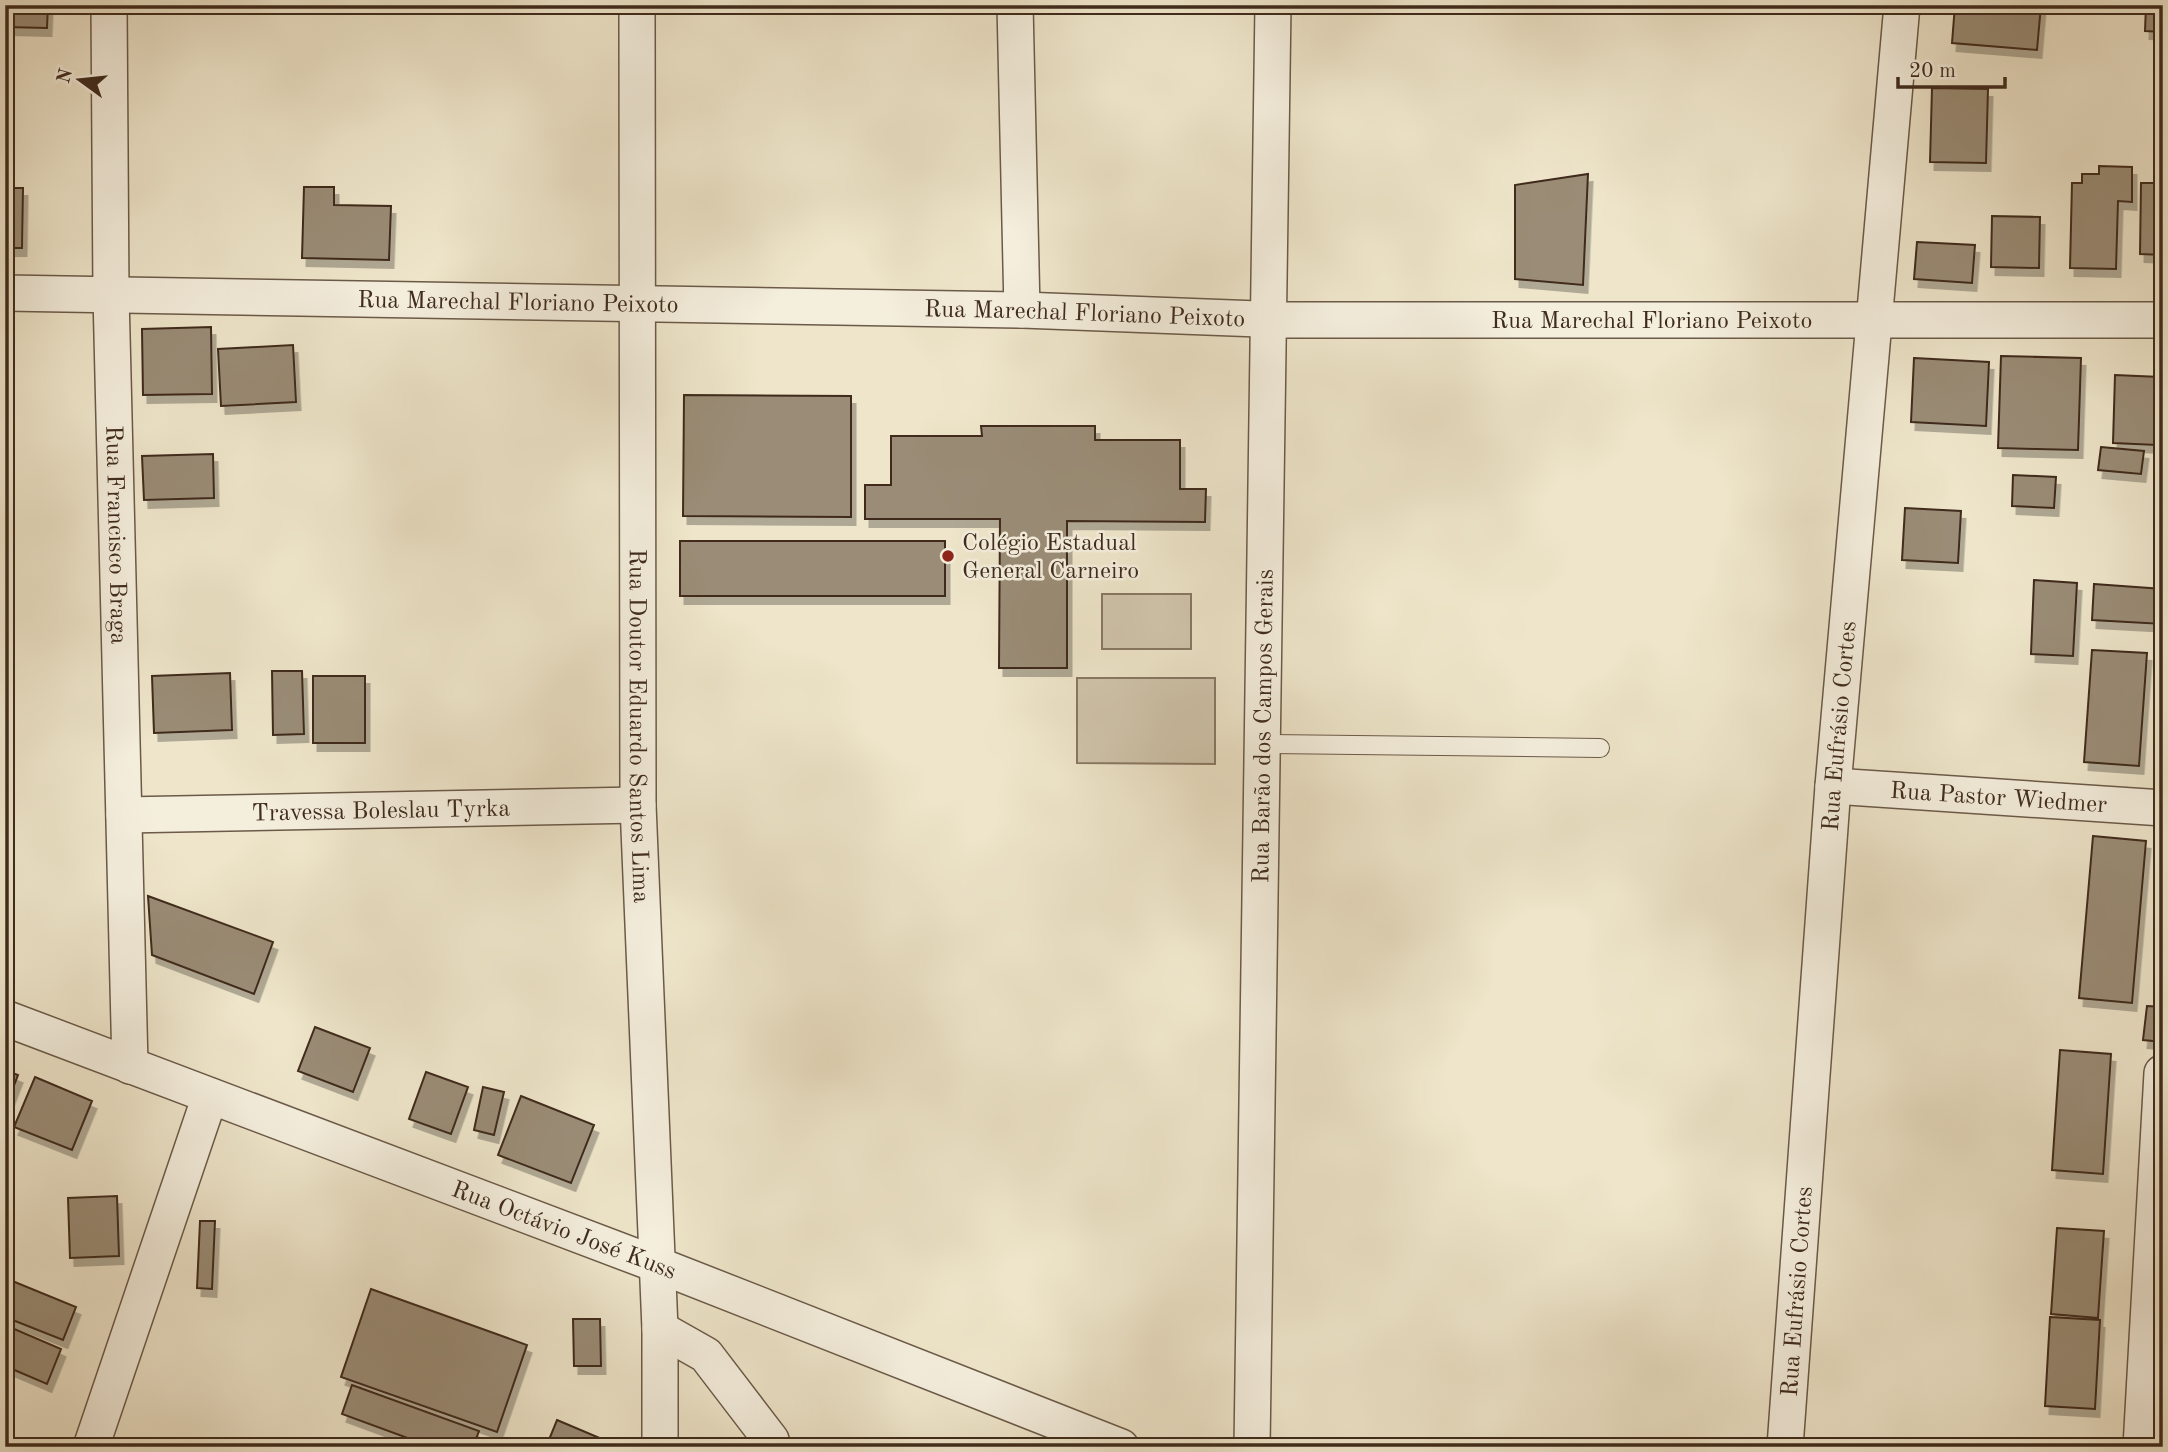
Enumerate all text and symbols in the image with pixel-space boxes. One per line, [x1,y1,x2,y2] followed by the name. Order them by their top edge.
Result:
[46,46,116,116] north arrow
[1898,46,2005,90] scale bar
[1909,61,1956,82] text: 20 m
[55,66,77,86] text: N
[357,289,679,318] street label: Rua Marechal Floriano Peixoto
[924,298,1246,332] street label: Rua Marechal Floriano Peixoto
[1491,310,1812,334] street label: Rua Marechal Floriano Peixoto
[100,425,130,645] street label: Rua Francisco Braga
[962,532,1139,584] place label: Colégio Estadual General Carneiro
[940,548,956,564] marker: Colégio Estadual General Carneiro
[624,549,652,904] street label: Rua Doutor Eduardo Santos Lima
[1250,569,1279,883] street label: Rua Barão dos Campos Gerais
[1820,620,1862,832] street label: Rua Eufrásio Cortes
[1889,780,2108,818] street label: Rua Pastor Wiedmer
[252,797,511,827] street label: Travessa Boleslau Tyrka
[448,1178,679,1285] street label: Rua Octávio José Kuss
[1779,1186,1818,1398] street label: Rua Eufrásio Cortes

